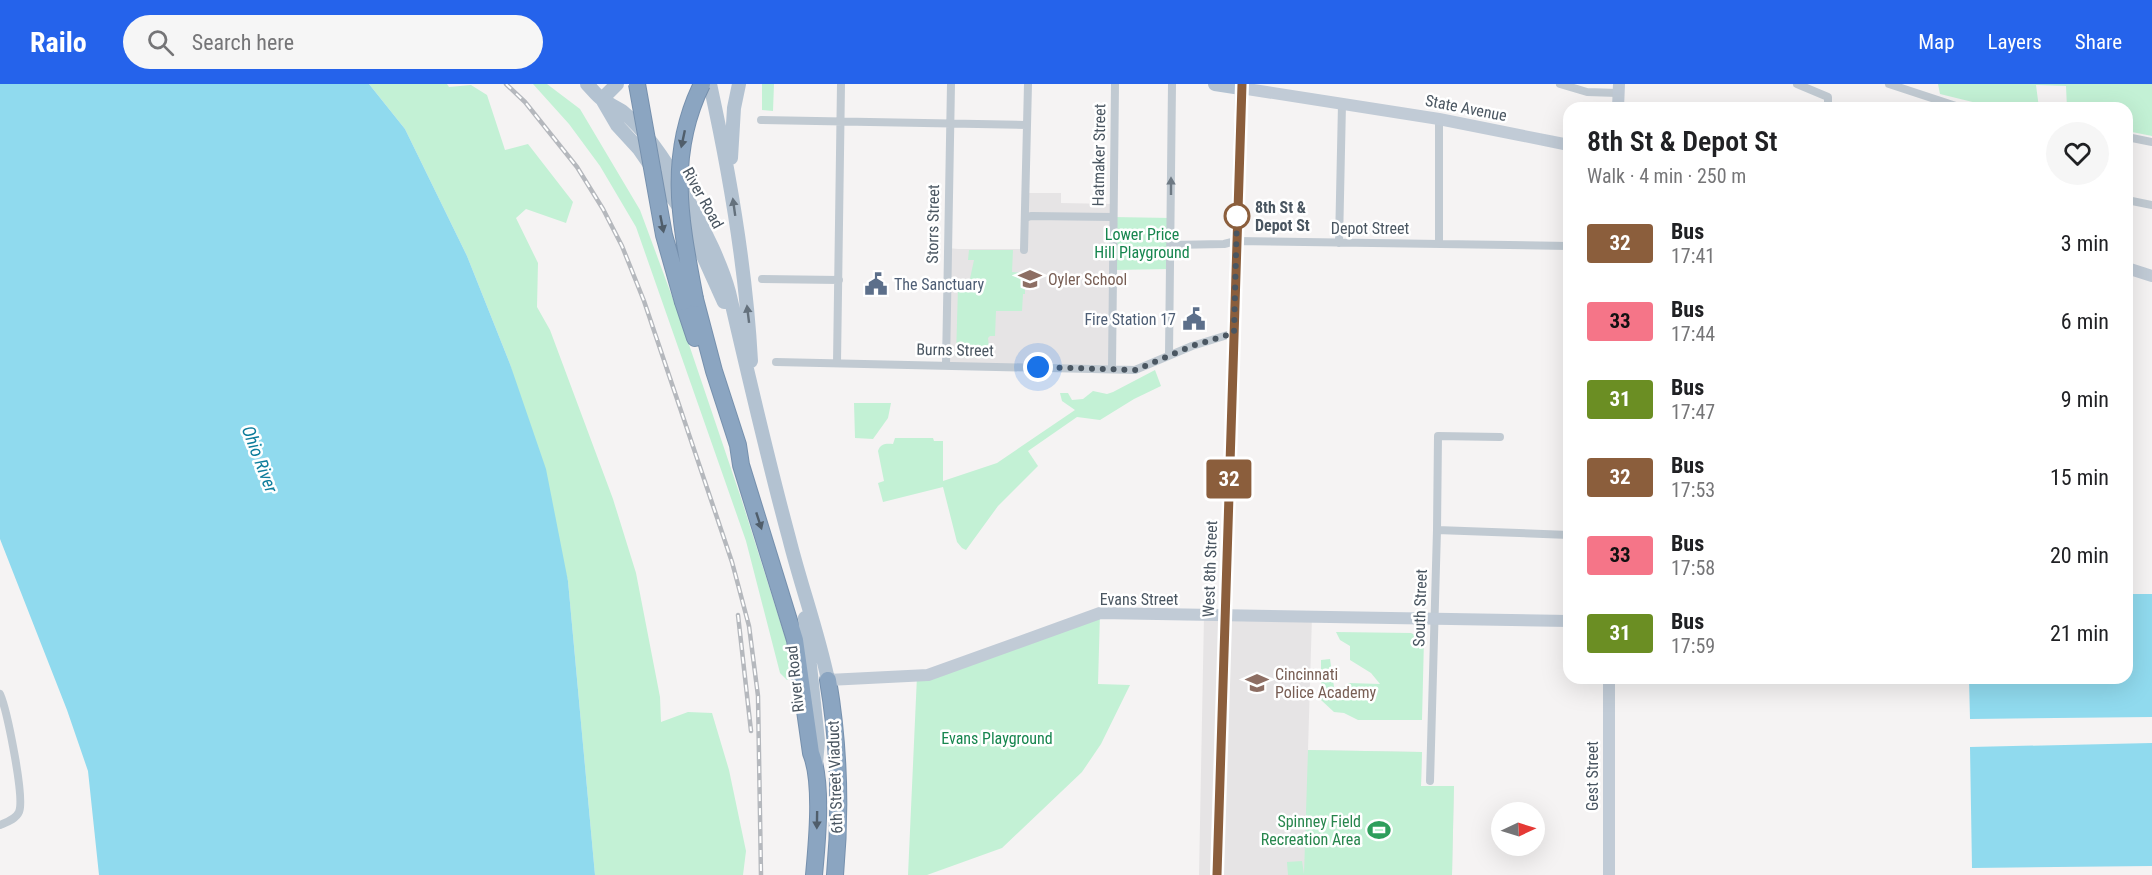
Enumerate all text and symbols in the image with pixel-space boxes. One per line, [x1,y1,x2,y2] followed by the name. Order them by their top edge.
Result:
[123,15,543,69] search box
[30,26,87,59] text: Railo
[144,26,177,59] icon: search
[192,30,294,55] text: Search here
[1918,30,1955,54] text: Map
[1988,30,2042,54] text: Layers
[2075,30,2122,54] text: Share
[1424,91,1508,125] street label: State Avenue
[1089,103,1109,206] street label: Hatmaker Street
[2046,122,2109,185] button: heart
[1587,125,1778,158] text: 8th St & Depot St
[678,130,688,148] one-way arrow
[678,164,728,232] street label: River Road
[1587,164,1746,188] text: Walk · 4 min · 250 m
[1166,177,1176,196] one-way arrow
[923,184,943,264] street label: Storrs Street
[729,197,738,216] one-way arrow
[1255,198,1310,235] place label: 8th St & Depot St
[1224,203,1250,229] marker: 8th St & Depot St
[658,215,667,234] one-way arrow
[1331,219,1409,238] street label: Depot Street
[1671,219,1704,244] text: Bus
[1094,225,1190,262] park label: Lower Price Hill Playground
[1609,231,1631,255] text: 32
[2061,231,2109,256] text: 3 min
[1671,244,1715,268] text: 17:41
[1017,266,1043,292] school or university icon: Oyler School
[1048,270,1127,289] place label: Oyler School
[863,271,889,297] public building icon: The Sanctuary
[894,275,984,294] place label: The Sanctuary
[1671,297,1704,322] text: Bus
[743,304,753,323] one-way arrow
[1181,306,1207,332] public building icon: Fire Station 17
[1609,309,1631,333] text: 33
[2061,309,2109,334] text: 6 min
[1084,310,1176,329] place label: Fire Station 17
[1671,322,1715,346] text: 17:44
[916,340,994,360] street label: Burns Street
[1023,352,1053,382] your location
[1671,375,1704,400] text: Bus
[1609,387,1631,411] text: 31
[2061,387,2109,412] text: 9 min
[1671,400,1715,424] text: 17:47
[238,423,283,496] water label: Ohio River
[1671,453,1704,478] text: Bus
[1202,460,1256,498] line badge: 32
[1609,465,1631,489] text: 32
[2050,465,2109,490] text: 15 min
[1218,467,1240,491] text: 32
[1671,478,1715,502] text: 17:53
[755,512,764,530] one-way arrow
[1199,520,1221,618] street label: West 8th Street
[1671,531,1704,556] text: Bus
[1609,543,1631,567] text: 33
[2050,543,2109,568] text: 20 min
[1671,556,1715,580] text: 17:58
[1409,569,1431,647] street label: South Street
[1100,590,1178,609] street label: Evans Street
[1671,609,1704,634] text: Bus
[1609,621,1631,645] text: 31
[2050,621,2109,646] text: 21 min
[1671,634,1715,658] text: 17:59
[782,645,808,713] street label: River Road
[1275,665,1376,702] place label: Cincinnati Police Academy
[1244,670,1270,696] school or university icon: Cincinnati Police Academy
[824,720,846,834] street label: 6th Street Viaduct
[941,729,1053,748] park label: Evans Playground
[1583,741,1602,811] street label: Gest Street
[1491,802,1545,856] north arrow
[1491,802,1545,856] map controls
[812,810,821,829] one-way arrow
[1261,812,1361,849] place label: Spinney Field Recreation Area
[1366,817,1392,843] sports icon: Spinney Field Recreation Area

